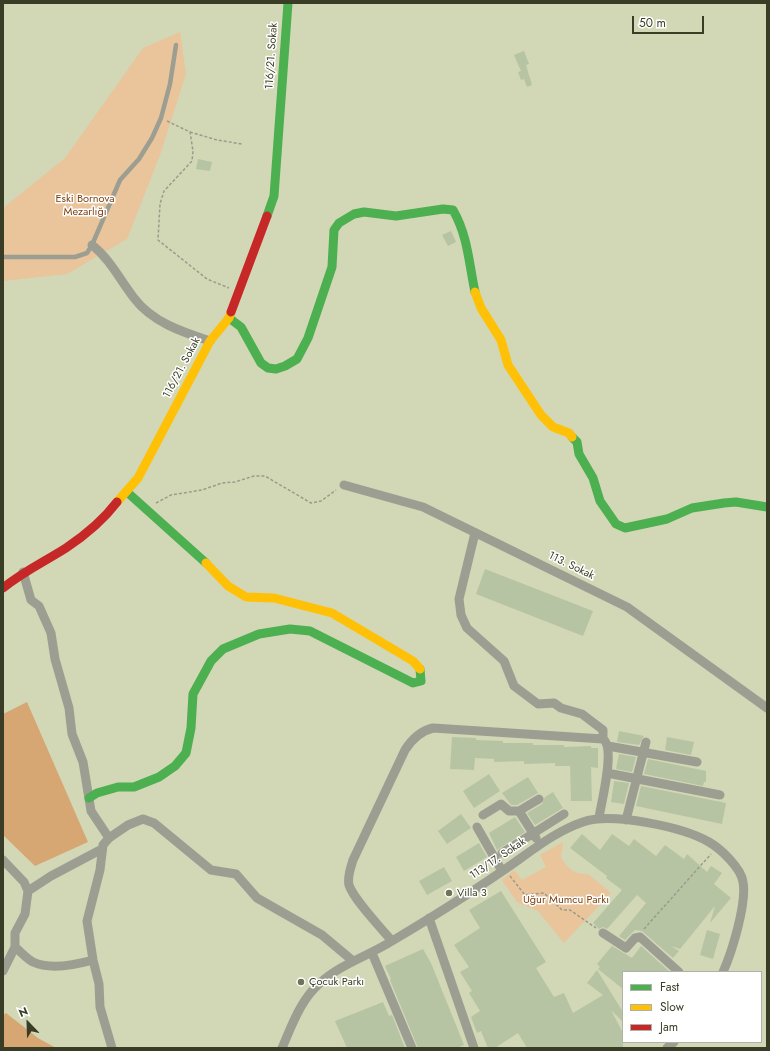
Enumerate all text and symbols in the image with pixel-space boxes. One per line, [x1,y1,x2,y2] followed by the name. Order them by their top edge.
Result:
[634,8,706,34] scale bar
[639,14,666,32] text: 50 m
[263,22,281,90] street label: 116/21. Sokak
[55,192,115,218] park label: Eski Bornova Mezarlığı
[161,335,203,401] street label: 116/21. Sokak
[546,549,596,583] street label: 113. Sokak
[468,835,528,883] street label: 113/17. Sokak
[457,886,487,900] place label: Villa 3
[444,888,454,898] marker: Villa 3
[523,893,609,907] park label: Uğur Mumcu Parkı
[622,971,762,1043] legend
[309,975,364,989] place label: Çocuk Parkı
[296,977,306,987] marker: Çocuk Parkı
[660,978,679,996] text: Fast
[660,998,684,1016] text: Slow
[8,1003,48,1043] north arrow
[16,1003,30,1021] text: N
[660,1018,678,1036] text: Jam

